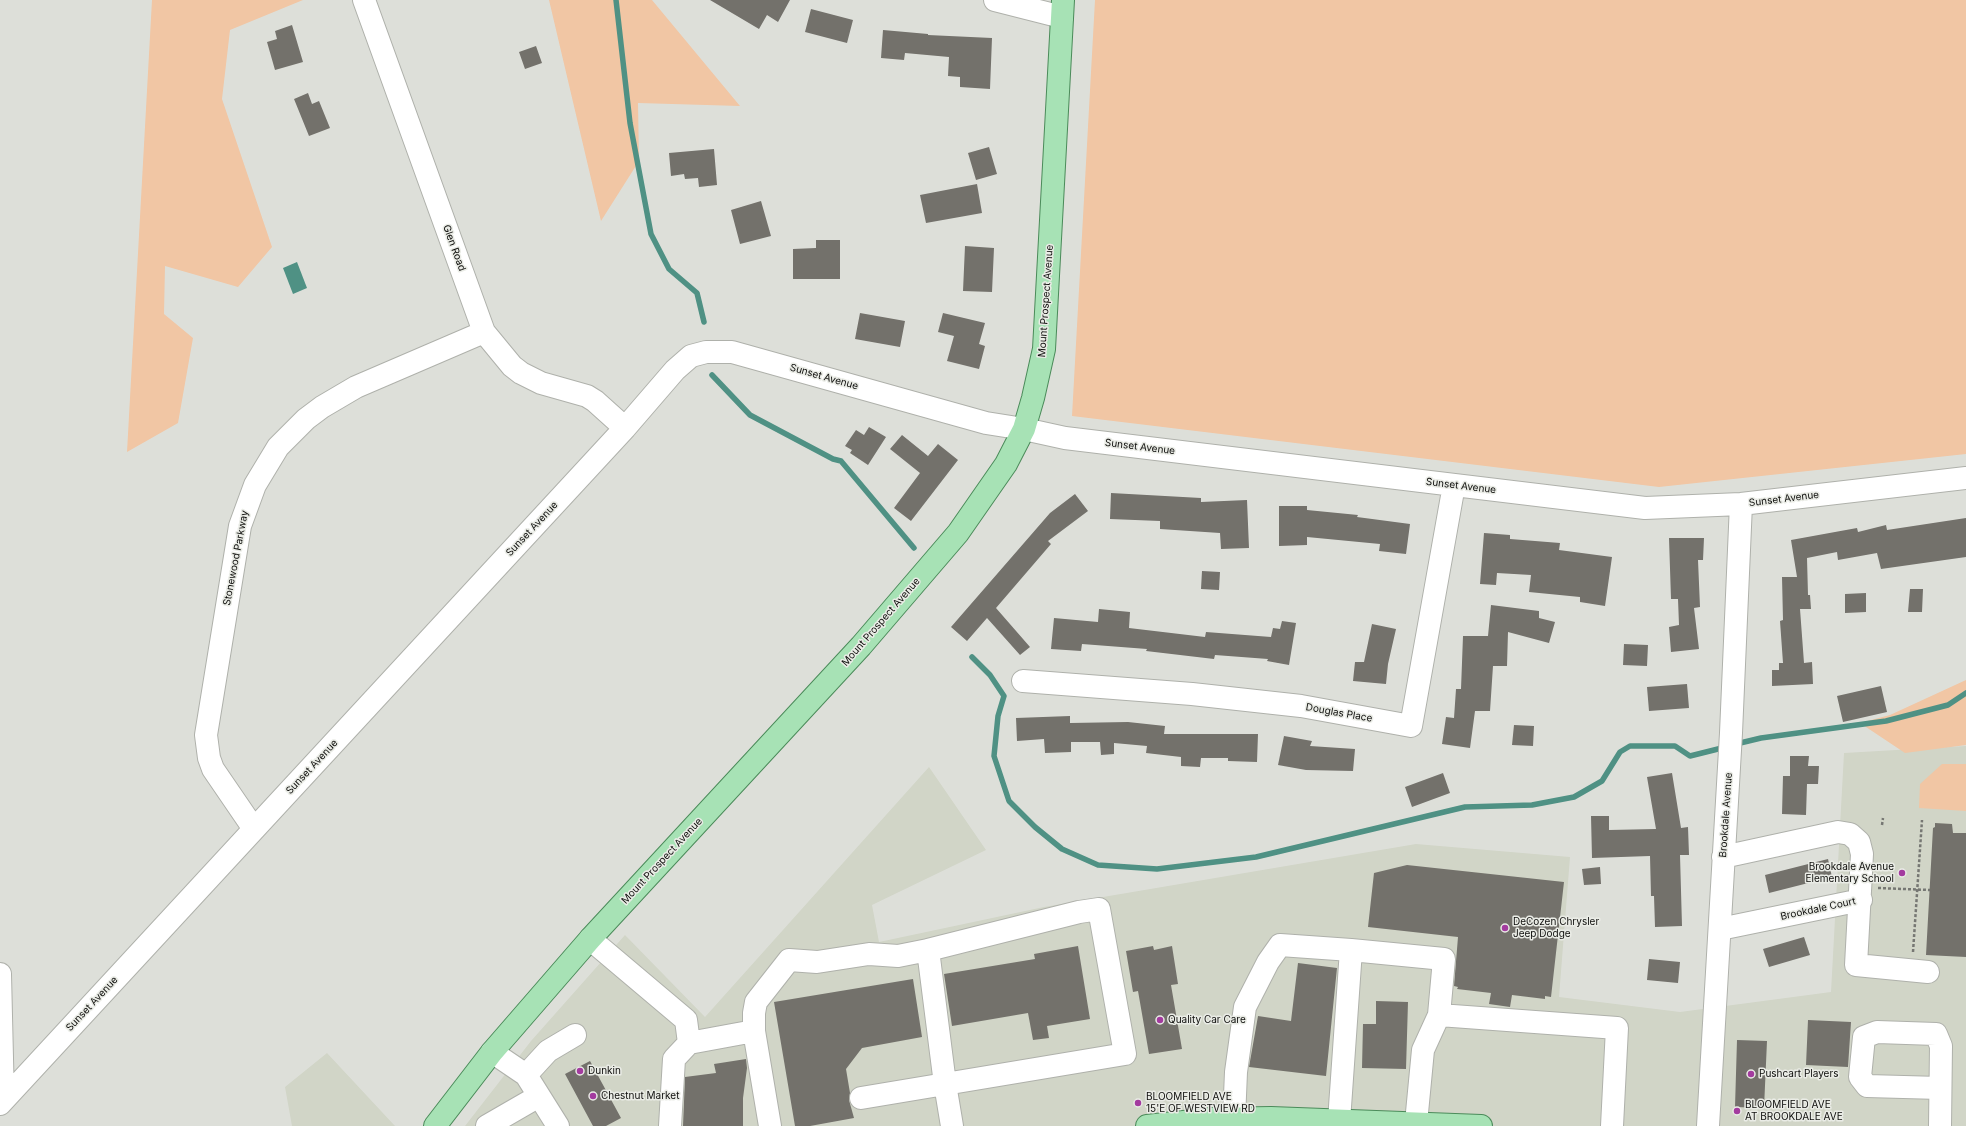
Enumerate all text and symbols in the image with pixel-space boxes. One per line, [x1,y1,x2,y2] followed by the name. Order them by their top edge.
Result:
[440,223,468,273] street label: Glen Road
[1036,244,1056,358] street label: Mount Prospect Avenue
[788,362,860,392] street label: Sunset Avenue
[1104,437,1176,457] street label: Sunset Avenue
[1425,476,1497,496] street label: Sunset Avenue
[1748,489,1820,509] street label: Sunset Avenue
[504,499,560,559] street label: Sunset Avenue
[221,509,251,607] street label: Stonewood Parkway
[839,575,923,669] street label: Mount Prospect Avenue
[1305,701,1373,725] street label: Douglas Place
[284,737,340,797] street label: Sunset Avenue
[1717,772,1735,858] street label: Brookdale Avenue
[619,816,705,906] street label: Mount Prospect Avenue
[1805,861,1894,884] place label: Brookdale Avenue Elementary School
[1897,868,1907,878] marker: Brookdale Avenue Elementary School
[1779,895,1857,923] street label: Brookdale Court
[1513,916,1599,940] place label: DeCozen Chrysler Jeep Dodge
[1500,923,1510,933] marker: DeCozen Chrysler Jeep Dodge
[64,974,120,1034] street label: Sunset Avenue
[1168,1014,1246,1026] place label: Quality Car Care
[1155,1015,1165,1025] marker: Quality Car Care
[588,1065,621,1077] place label: Dunkin
[575,1066,585,1076] marker: Dunkin
[1759,1068,1838,1080] place label: Pushcart Players
[1746,1069,1756,1079] marker: Pushcart Players
[601,1090,679,1102] place label: Chestnut Market
[588,1091,598,1101] marker: Chestnut Market
[1146,1091,1255,1114] place label: BLOOMFIELD AVE 15'E OF WESTVIEW RD
[1133,1098,1143,1108] marker: BLOOMFIELD AVE 15'E OF WESTVIEW RD
[1745,1099,1843,1122] place label: BLOOMFIELD AVE AT BROOKDALE AVE
[1732,1106,1742,1116] marker: BLOOMFIELD AVE AT BROOKDALE AVE

